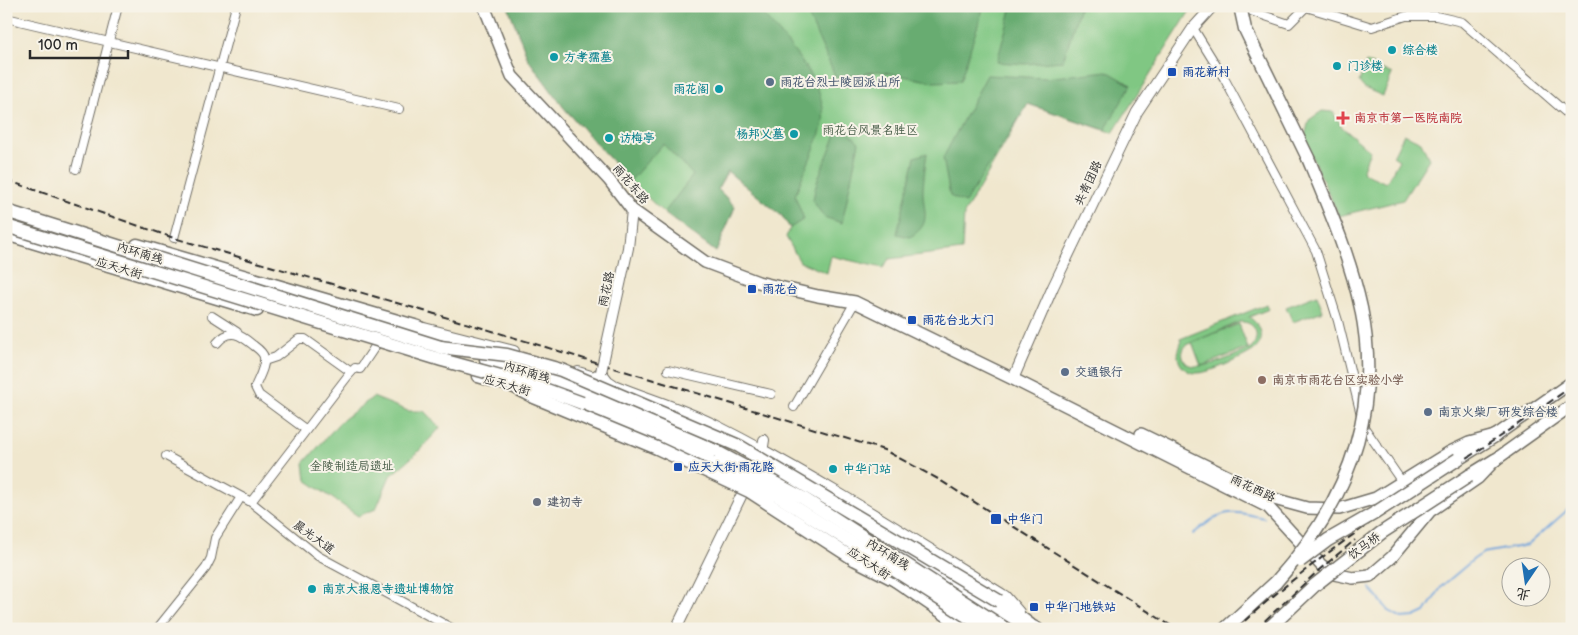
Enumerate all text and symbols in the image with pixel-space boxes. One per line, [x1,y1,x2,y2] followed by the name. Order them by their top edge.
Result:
[30,28,128,60] scale bar
[38,36,78,55] text: 100 m
[1402,43,1438,58] place label: 综合楼
[1386,44,1398,56] marker: 综合楼
[564,50,612,65] place label: 方孝孺墓
[548,51,560,63] marker: 方孝孺墓
[1347,59,1383,74] place label: 门诊楼
[1331,60,1343,72] marker: 门诊楼
[1182,65,1230,80] place label: 雨花新村
[1166,66,1178,78] marker: 雨花新村
[780,75,901,90] place label: 雨花台烈士陵园派出所
[764,76,776,88] marker: 雨花台烈士陵园派出所
[673,82,709,97] place label: 雨花阁
[713,83,725,95] marker: 雨花阁
[1336,111,1350,125] marker: 南京市第一医院南院
[1354,111,1462,126] place label: 南京市第一医院南院
[822,123,918,138] park label: 雨花台风景名胜区
[736,127,784,142] place label: 杨邦乂墓
[788,128,800,140] marker: 杨邦乂墓
[619,131,655,146] place label: 访梅亭
[603,132,615,144] marker: 访梅亭
[1072,158,1105,208] street label: 共青团路
[609,161,652,207] street label: 雨花东路
[115,239,165,268] street label: 内环南线
[94,254,144,283] street label: 应天大街
[595,270,618,308] street label: 雨花路
[762,282,798,297] place label: 雨花台
[746,283,758,295] marker: 雨花台
[922,313,994,328] place label: 雨花台北大门
[906,314,918,326] marker: 雨花台北大门
[502,358,552,387] street label: 内环南线
[1075,365,1123,380] place label: 交通银行
[1059,366,1071,378] marker: 交通银行
[482,372,532,399] street label: 应天大街
[1272,373,1404,388] place label: 南京市雨花台区实验小学
[1256,374,1268,386] marker: 南京市雨花台区实验小学
[1438,405,1558,420] place label: 南京火柴厂研发综合楼
[1422,406,1434,418] marker: 南京火柴厂研发综合楼
[310,459,394,474] park label: 金陵制造局遗址
[688,460,774,475] place label: 应天大街·雨花路
[672,461,684,473] marker: 应天大街·雨花路
[843,462,891,477] place label: 中华门站
[827,463,839,475] marker: 中华门站
[1228,472,1278,505] street label: 雨花西路
[547,495,583,510] place label: 建初寺
[531,496,543,508] marker: 建初寺
[989,512,1003,526] marker: 中华门
[1007,512,1043,527] place label: 中华门
[290,517,338,558] street label: 晨光大道
[1345,529,1384,563] street label: 饮马桥
[863,535,912,574] street label: 内环南线
[845,544,893,583] street label: 应天大街
[1500,558,1550,608] north arrow
[322,582,454,597] place label: 南京大报恩寺遗址博物馆
[306,583,318,595] marker: 南京大报恩寺遗址博物馆
[1514,584,1532,604] text: 北
[1044,600,1116,615] place label: 中华门地铁站
[1028,601,1040,613] marker: 中华门地铁站

